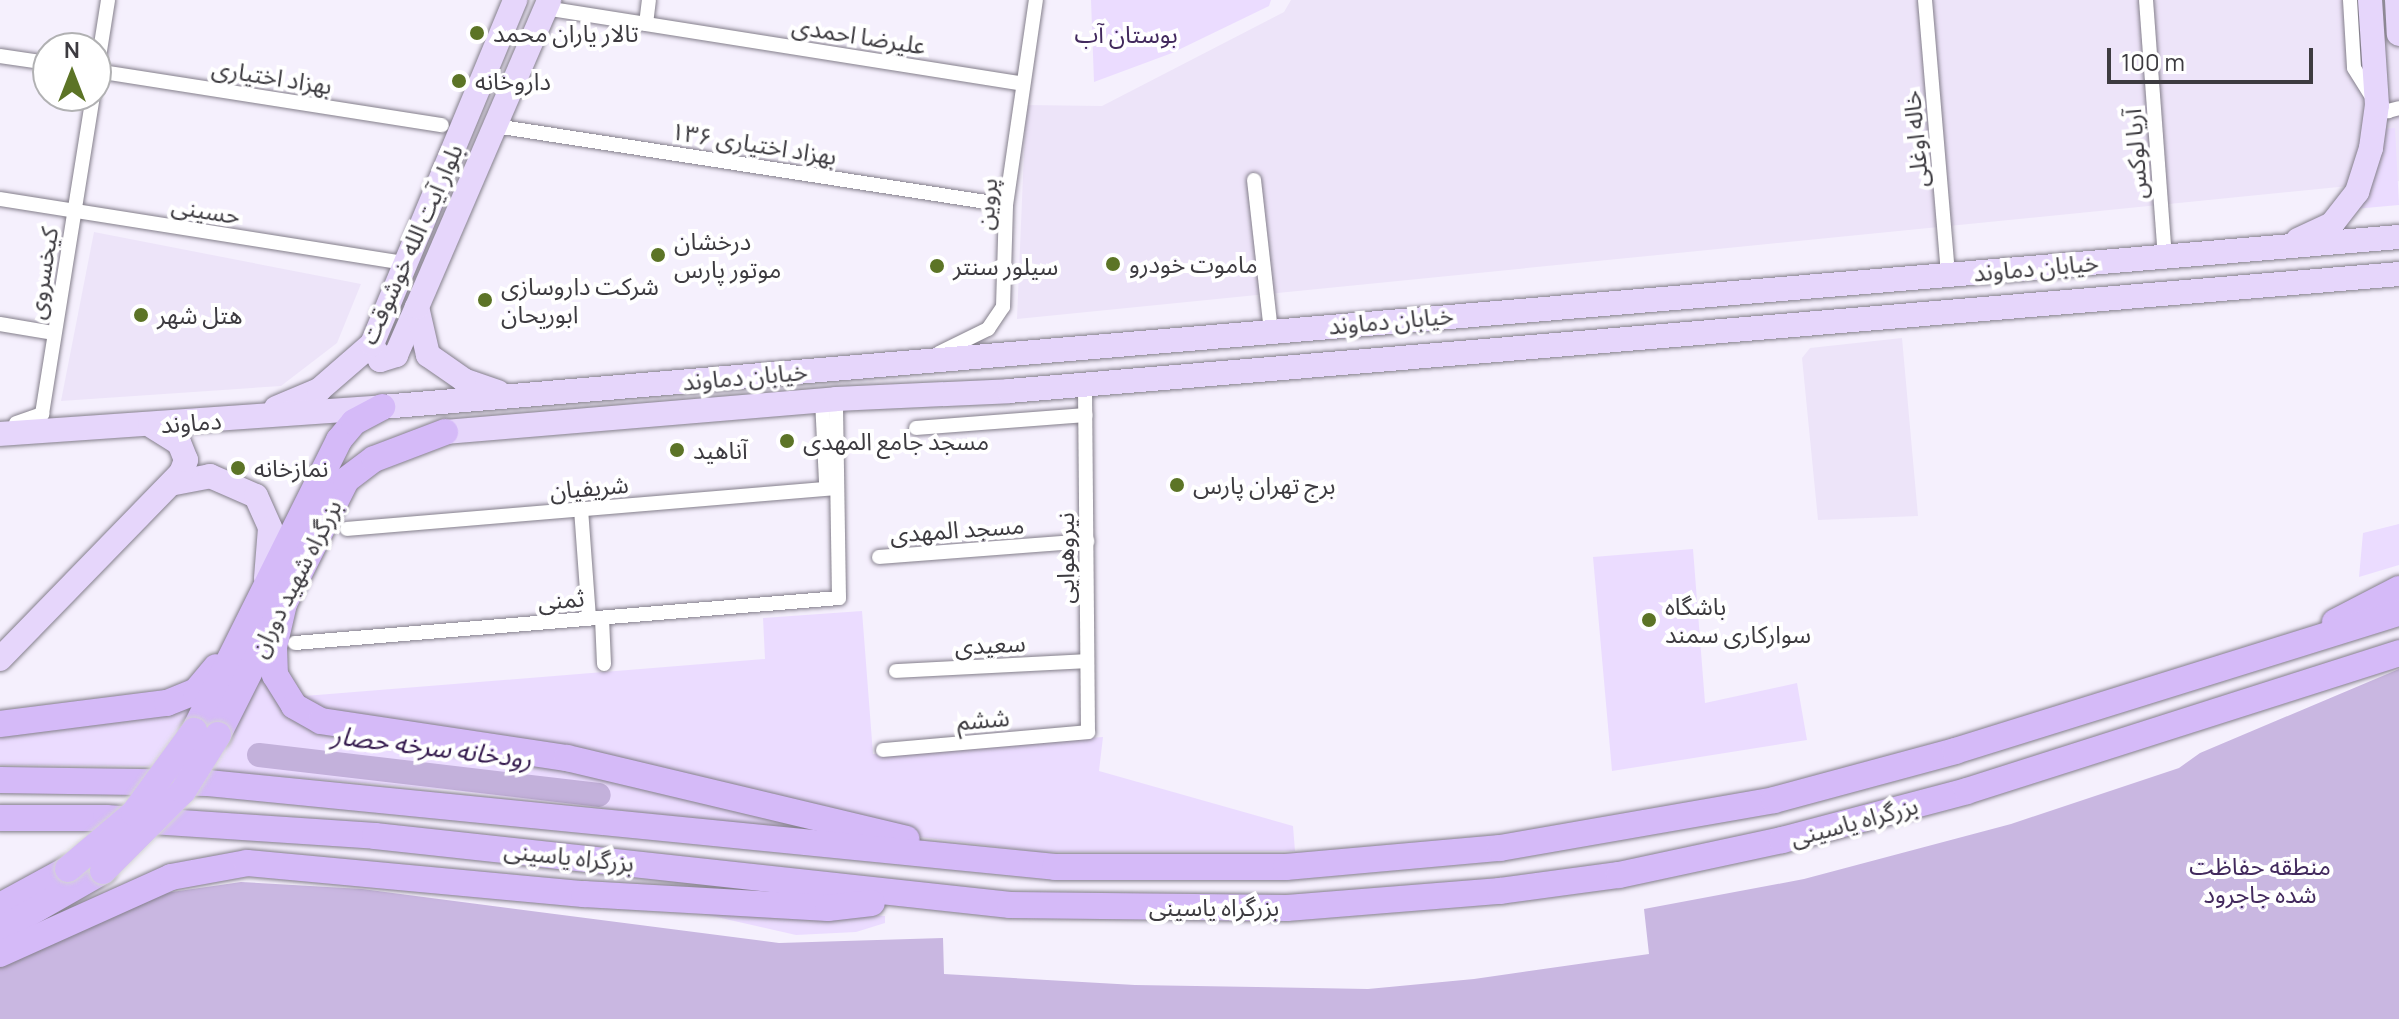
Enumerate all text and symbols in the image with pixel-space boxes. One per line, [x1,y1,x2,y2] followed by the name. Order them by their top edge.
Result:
[790,10,928,60] street label: علیرضا احمدی
[493,19,639,47] place label: تالار یاران محمد
[1074,20,1178,48] park label: بوستان آب
[468,24,486,42] marker: تالار یاران محمد
[32,32,112,112] north arrow
[2111,32,2317,82] scale bar
[64,35,80,65] text: N
[2121,45,2185,78] text: 100 m
[210,52,334,100] street label: بهزاد اختیاری
[475,67,551,95] place label: داروخانه
[450,72,468,90] marker: داروخانه
[1896,89,1934,189] street label: خاله اوغلی
[2117,108,2153,200] street label: آریا لوکس
[669,116,839,170] street label: بهزاد اختیاری ۱۳۶
[354,139,468,349] street label: بلوار آیت الله خوشوقت
[969,177,1003,231] street label: پروین
[169,190,243,230] street label: حسینی
[21,225,63,321] street label: کیخسروی
[674,227,781,283] place label: درخشان موتور پارس
[649,246,667,264] marker: درخشان موتور پارس
[1972,247,2100,287] street label: خیابان دماوند
[1129,250,1258,278] place label: ماموت خودرو
[953,252,1058,280] place label: سیلور سنتر
[1104,255,1122,273] marker: ماموت خودرو
[928,257,946,275] marker: سیلور سنتر
[501,272,659,328] place label: شرکت داروسازی ابوریحان
[476,291,494,309] marker: شرکت داروسازی ابوریحان
[1327,300,1455,340] street label: خیابان دماوند
[157,301,243,329] place label: هتل شهر
[132,306,150,324] marker: هتل شهر
[681,356,809,396] street label: خیابان دماوند
[160,406,222,438] street label: دماوند
[803,427,989,455] place label: مسجد جامع المهدی
[778,432,796,450] marker: مسجد جامع المهدی
[693,436,748,464] place label: آناهید
[668,441,686,459] marker: آناهید
[254,454,328,482] place label: نمازخانه
[229,459,247,477] marker: نمازخانه
[548,469,630,505] street label: شریفیان
[1193,471,1336,499] place label: برج تهران پارس
[1168,476,1186,494] marker: برج تهران پارس
[243,494,347,662] street label: بزرگراه شهید دوران
[889,510,1025,548] street label: مسجد المهدی
[1051,512,1079,604] street label: نیروهوایی
[536,583,586,615] street label: ثمنی
[1665,592,1811,648] place label: باشگاه سوارکاری سمند
[1640,611,1658,629] marker: باشگاه سوارکاری سمند
[954,628,1026,660] street label: سعیدی
[955,702,1011,736] street label: ششم
[330,719,534,775] water label: رودخانه سرخه حصار
[1787,790,1921,852] street label: بزرگراه یاسینی
[503,835,635,877] street label: بزرگراه یاسینی
[2189,852,2331,908] park label: منطقه حفاظت شده جاجرود
[1149,893,1279,921] street label: بزرگراه یاسینی

